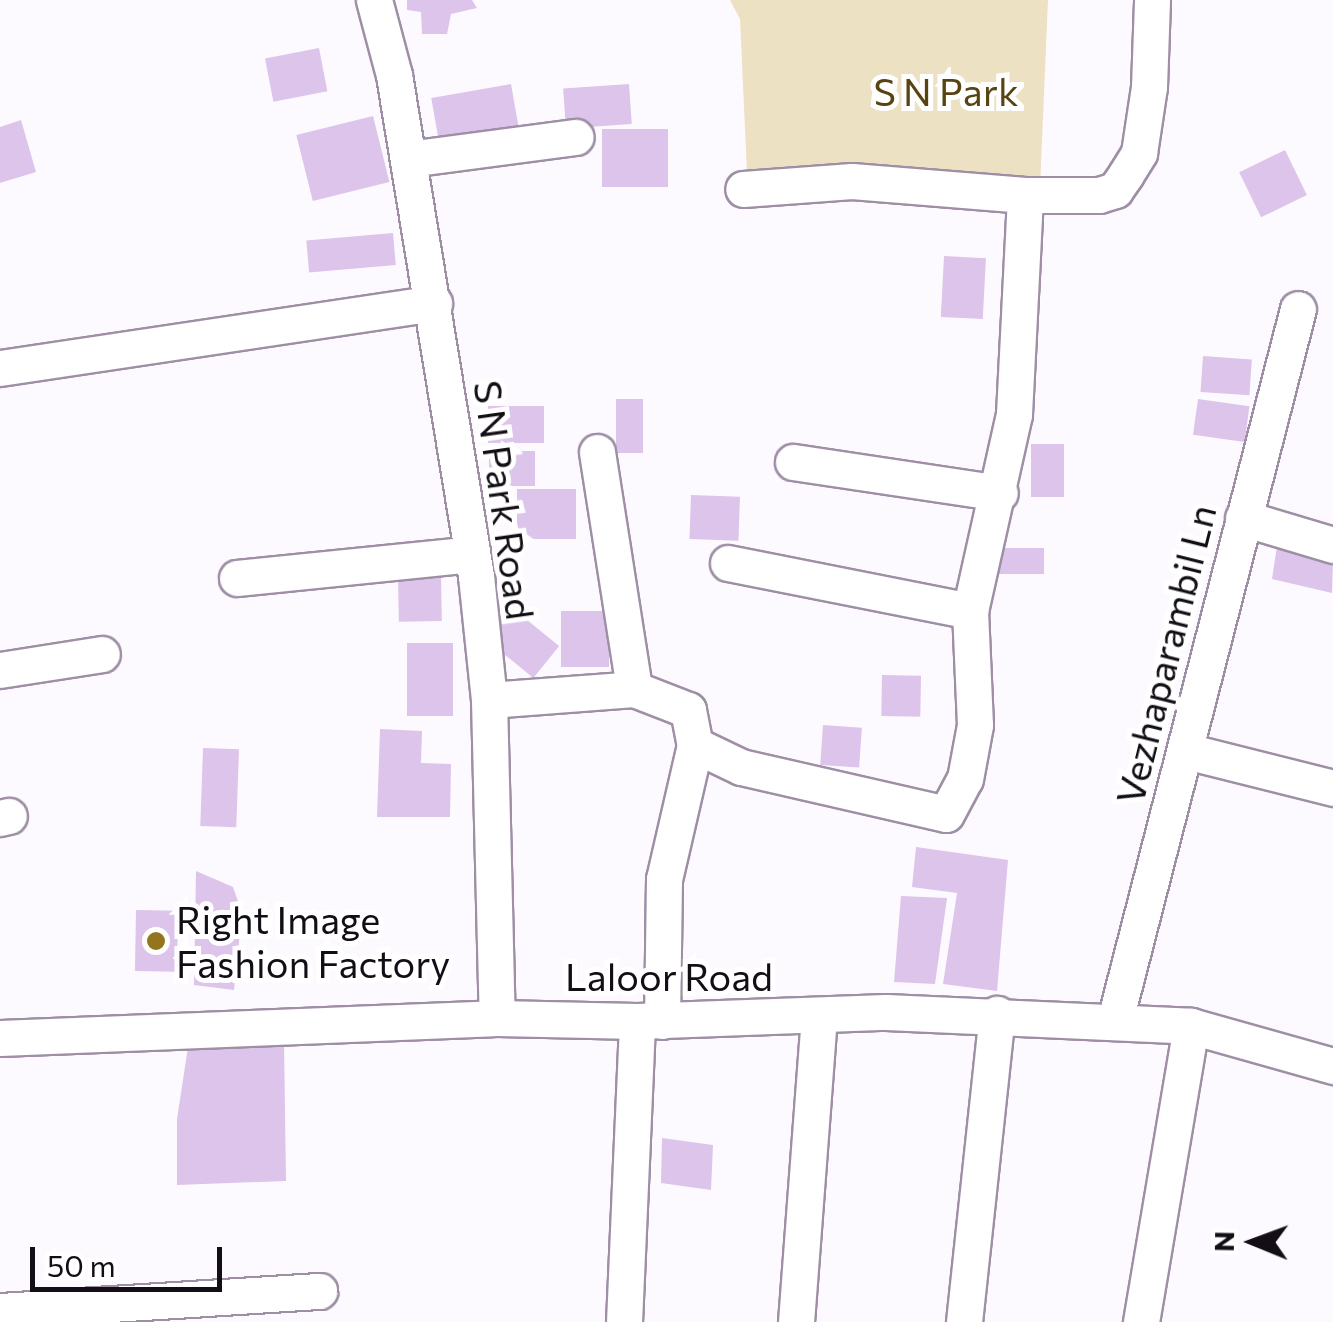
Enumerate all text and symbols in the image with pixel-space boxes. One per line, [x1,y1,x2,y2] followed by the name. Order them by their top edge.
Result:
[874,68,1018,114] park label: S N Park
[466,377,544,623] street label: S N Park Road
[1106,500,1224,808] street label: Vezhaparambil Ln
[176,896,450,986] place label: Right Image Fashion Factory
[145,930,167,952] marker: Right Image Fashion Factory
[565,953,773,999] street label: Laloor Road
[1203,1192,1303,1292] north arrow
[35,1227,228,1289] scale bar
[1206,1231,1240,1252] text: N
[47,1246,116,1283] text: 50 m

